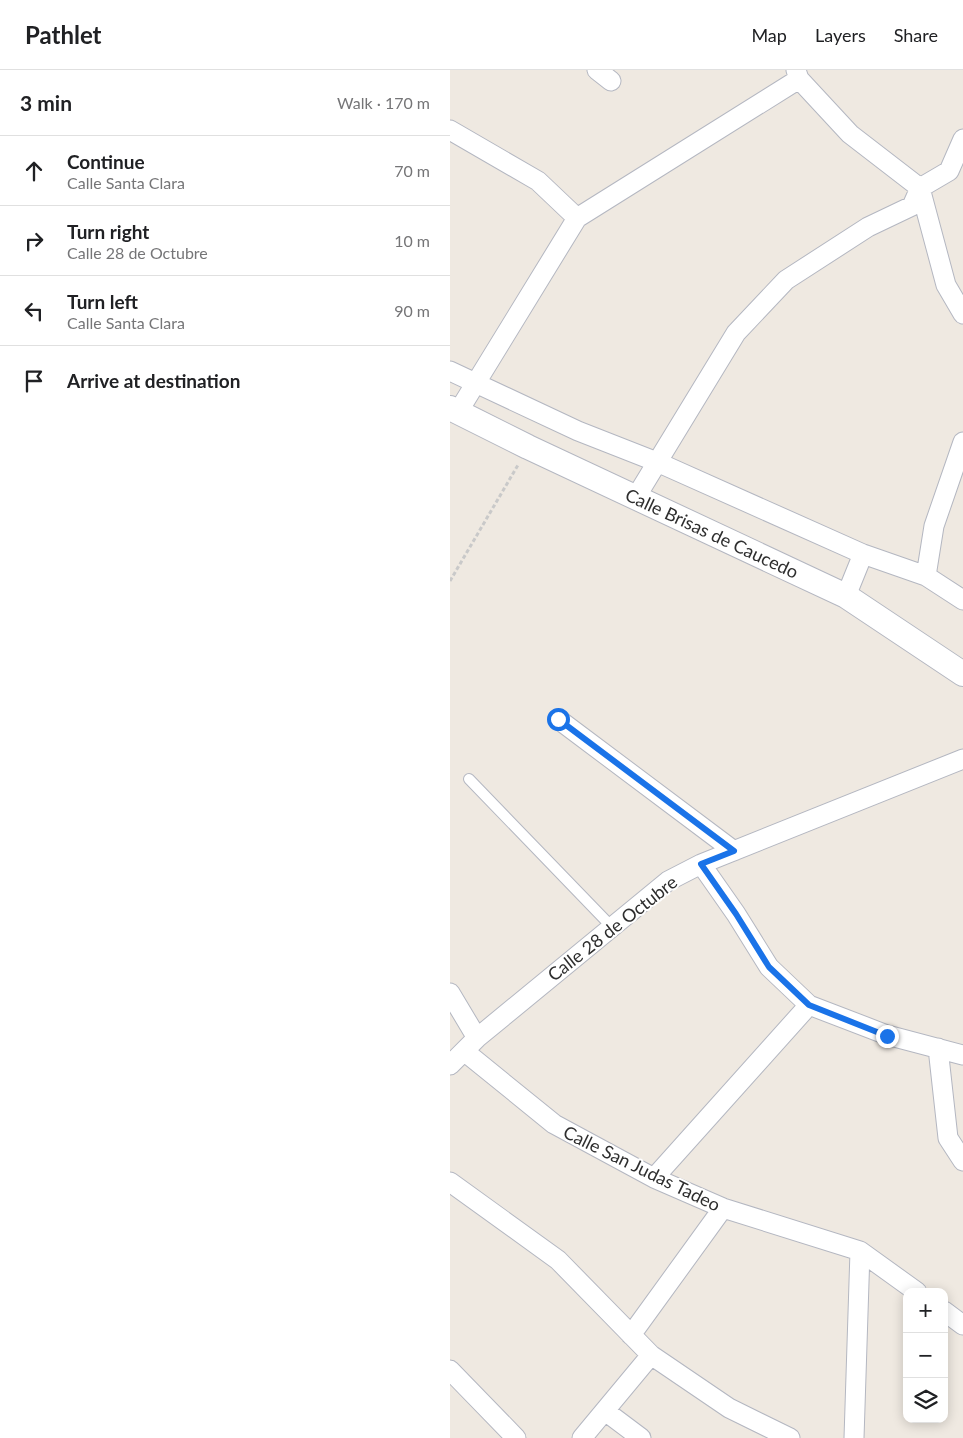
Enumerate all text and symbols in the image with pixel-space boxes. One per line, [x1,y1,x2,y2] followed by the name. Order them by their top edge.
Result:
[25,20,102,49] text: Pathlet
[751,24,787,46] text: Map
[815,24,866,46] text: Layers
[894,24,938,46] text: Share
[20,90,72,115] text: 3 min
[337,93,430,112] text: Walk · 170 m
[67,150,145,173] text: Continue
[20,157,48,185] icon: ahead
[394,161,430,180] text: 70 m
[67,173,185,192] text: Calle Santa Clara
[67,220,149,243] text: Turn right
[20,227,48,255] icon: right
[394,231,430,250] text: 10 m
[67,243,208,262] text: Calle 28 de Octubre
[67,290,138,313] text: Turn left
[20,297,48,325] icon: left
[394,301,430,320] text: 90 m
[67,313,185,332] text: Calle Santa Clara
[20,367,48,395] icon: arrive
[67,369,240,392] text: Arrive at destination
[622,483,802,583] street label: Calle Brisas de Caucedo
[547,708,570,731] route start
[543,871,681,985] street label: Calle 28 de Octubre
[876,1025,899,1048] route end
[560,1120,724,1216] street label: Calle San Judas Tadeo
[903,1288,948,1423] map controls
[903,1288,948,1333] button: +
[903,1333,948,1378] button: −
[903,1378,948,1423] button: layers

